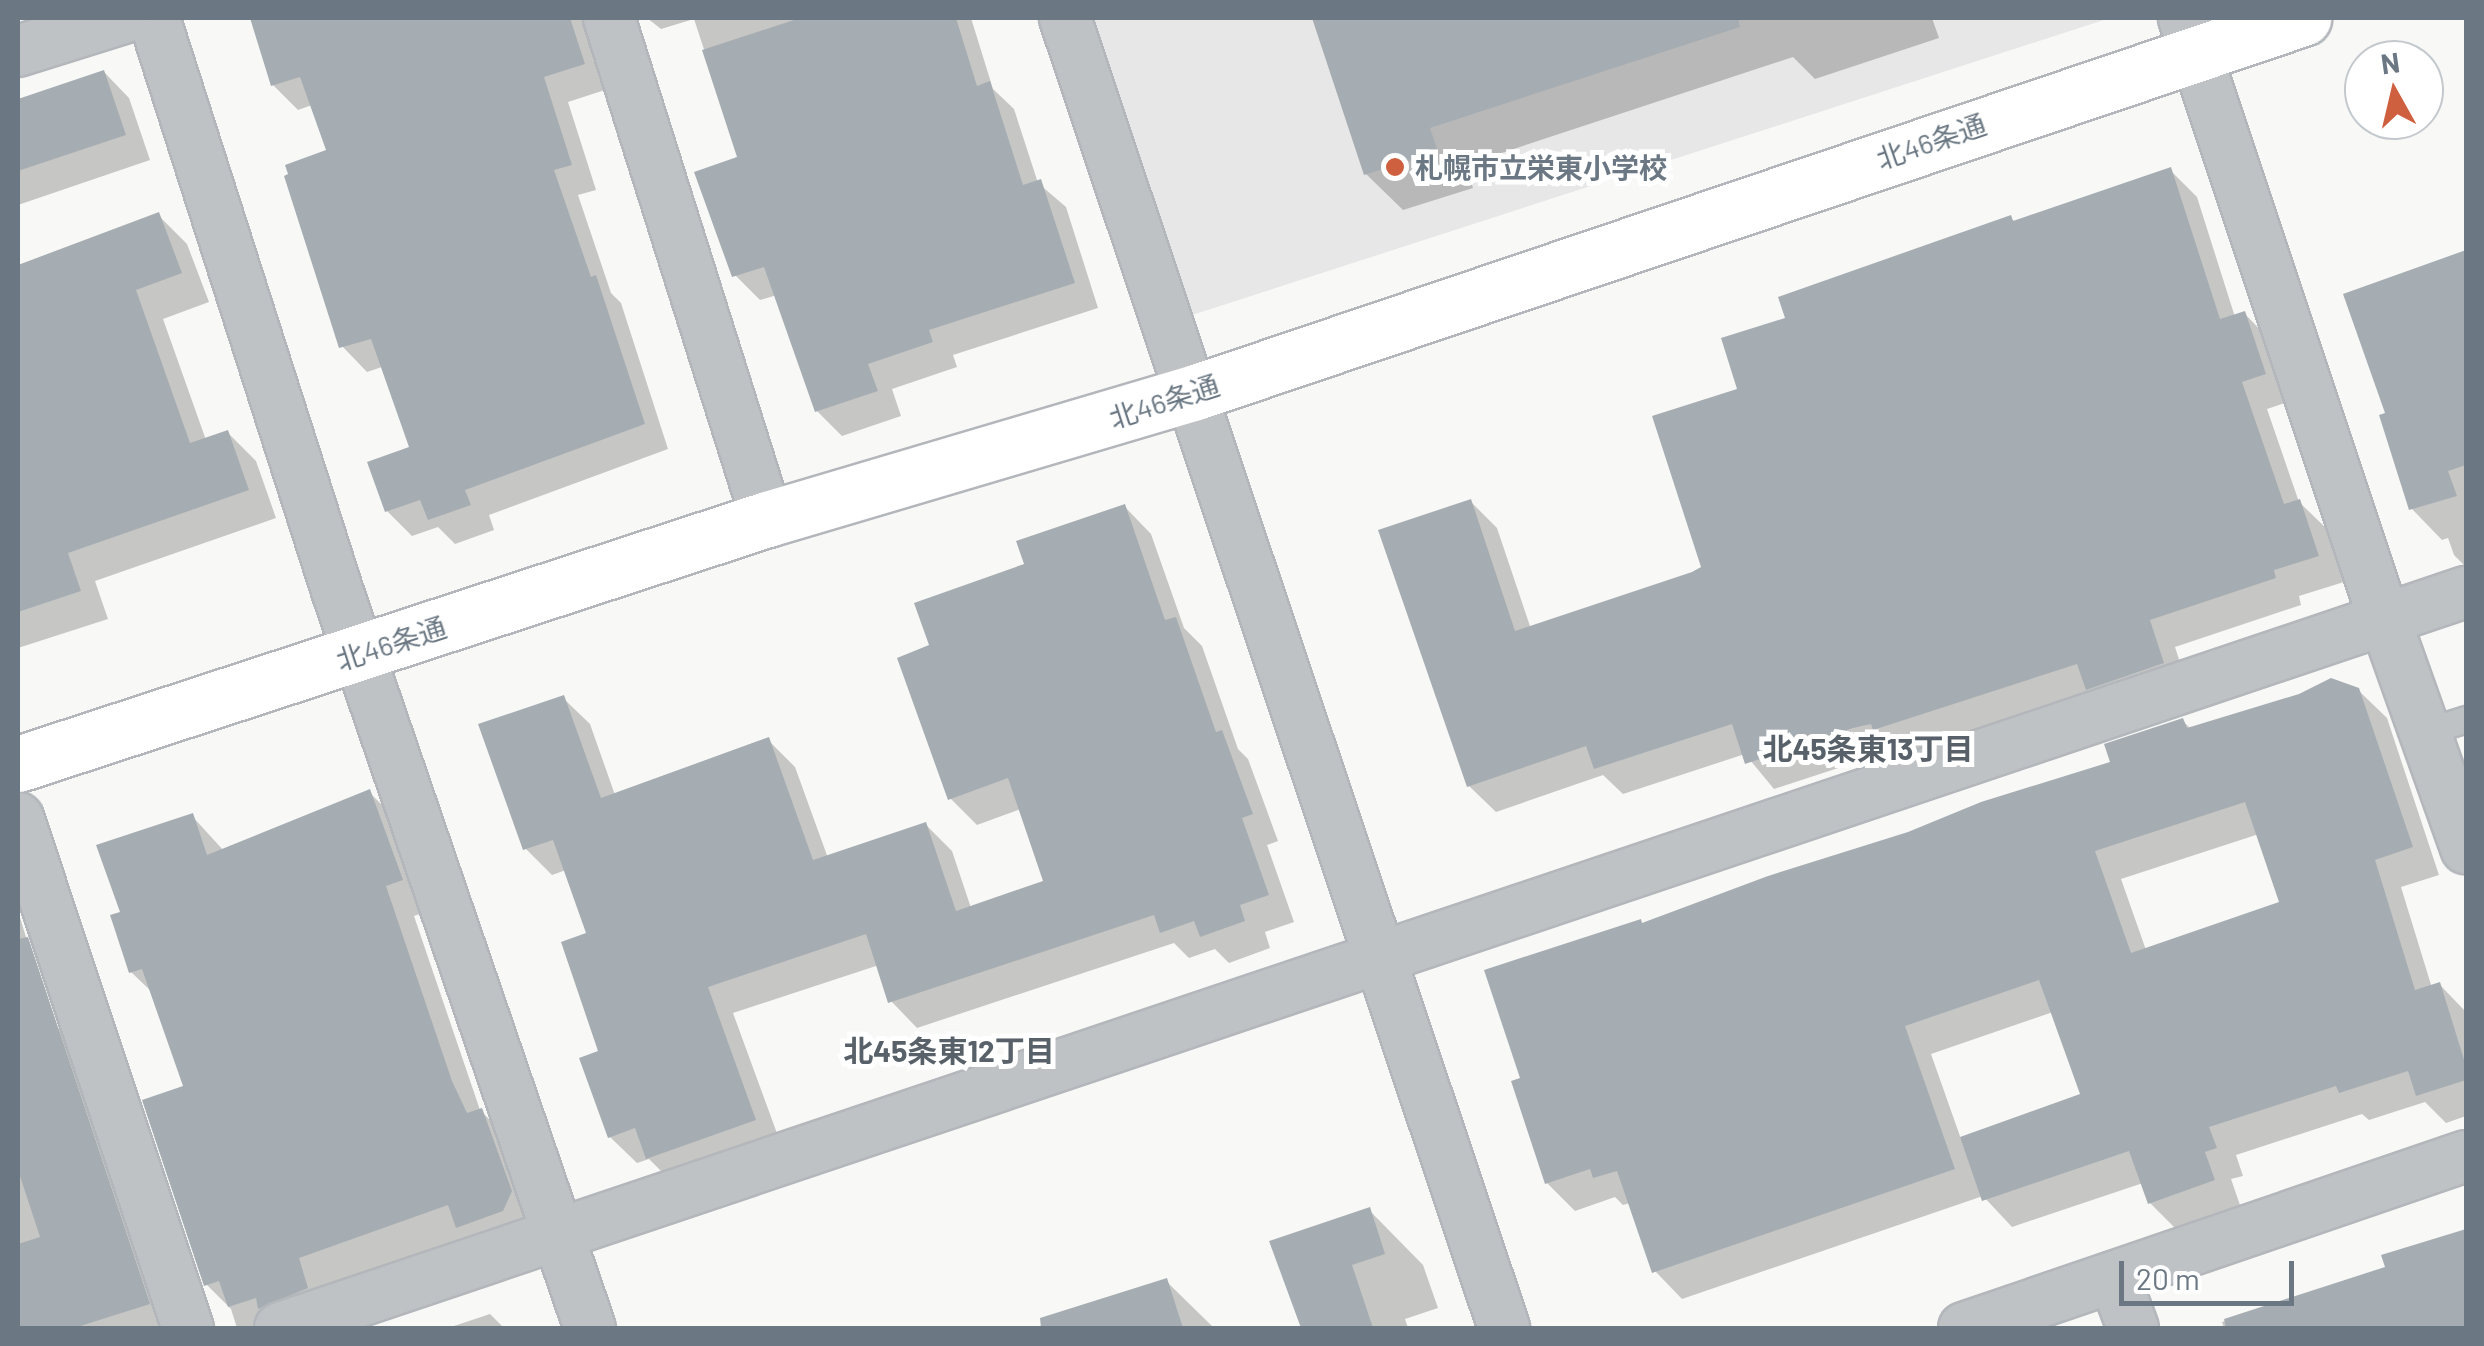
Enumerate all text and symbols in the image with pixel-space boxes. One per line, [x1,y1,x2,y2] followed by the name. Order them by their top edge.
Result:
[2344,40,2444,140] north arrow
[2379,44,2402,80] text: N
[1872,107,1990,175] street label: 北46条通
[1415,150,1667,184] place label: 札幌市立栄東小学校
[1384,156,1406,178] marker: 札幌市立栄東小学校
[1105,367,1223,435] street label: 北46条通
[332,609,450,677] street label: 北46条通
[1762,730,1974,766] district label: 北45条東13丁目
[843,1032,1055,1068] district label: 北45条東12丁目
[2124,1241,2299,1303] scale bar
[2136,1260,2200,1296] text: 20 m

